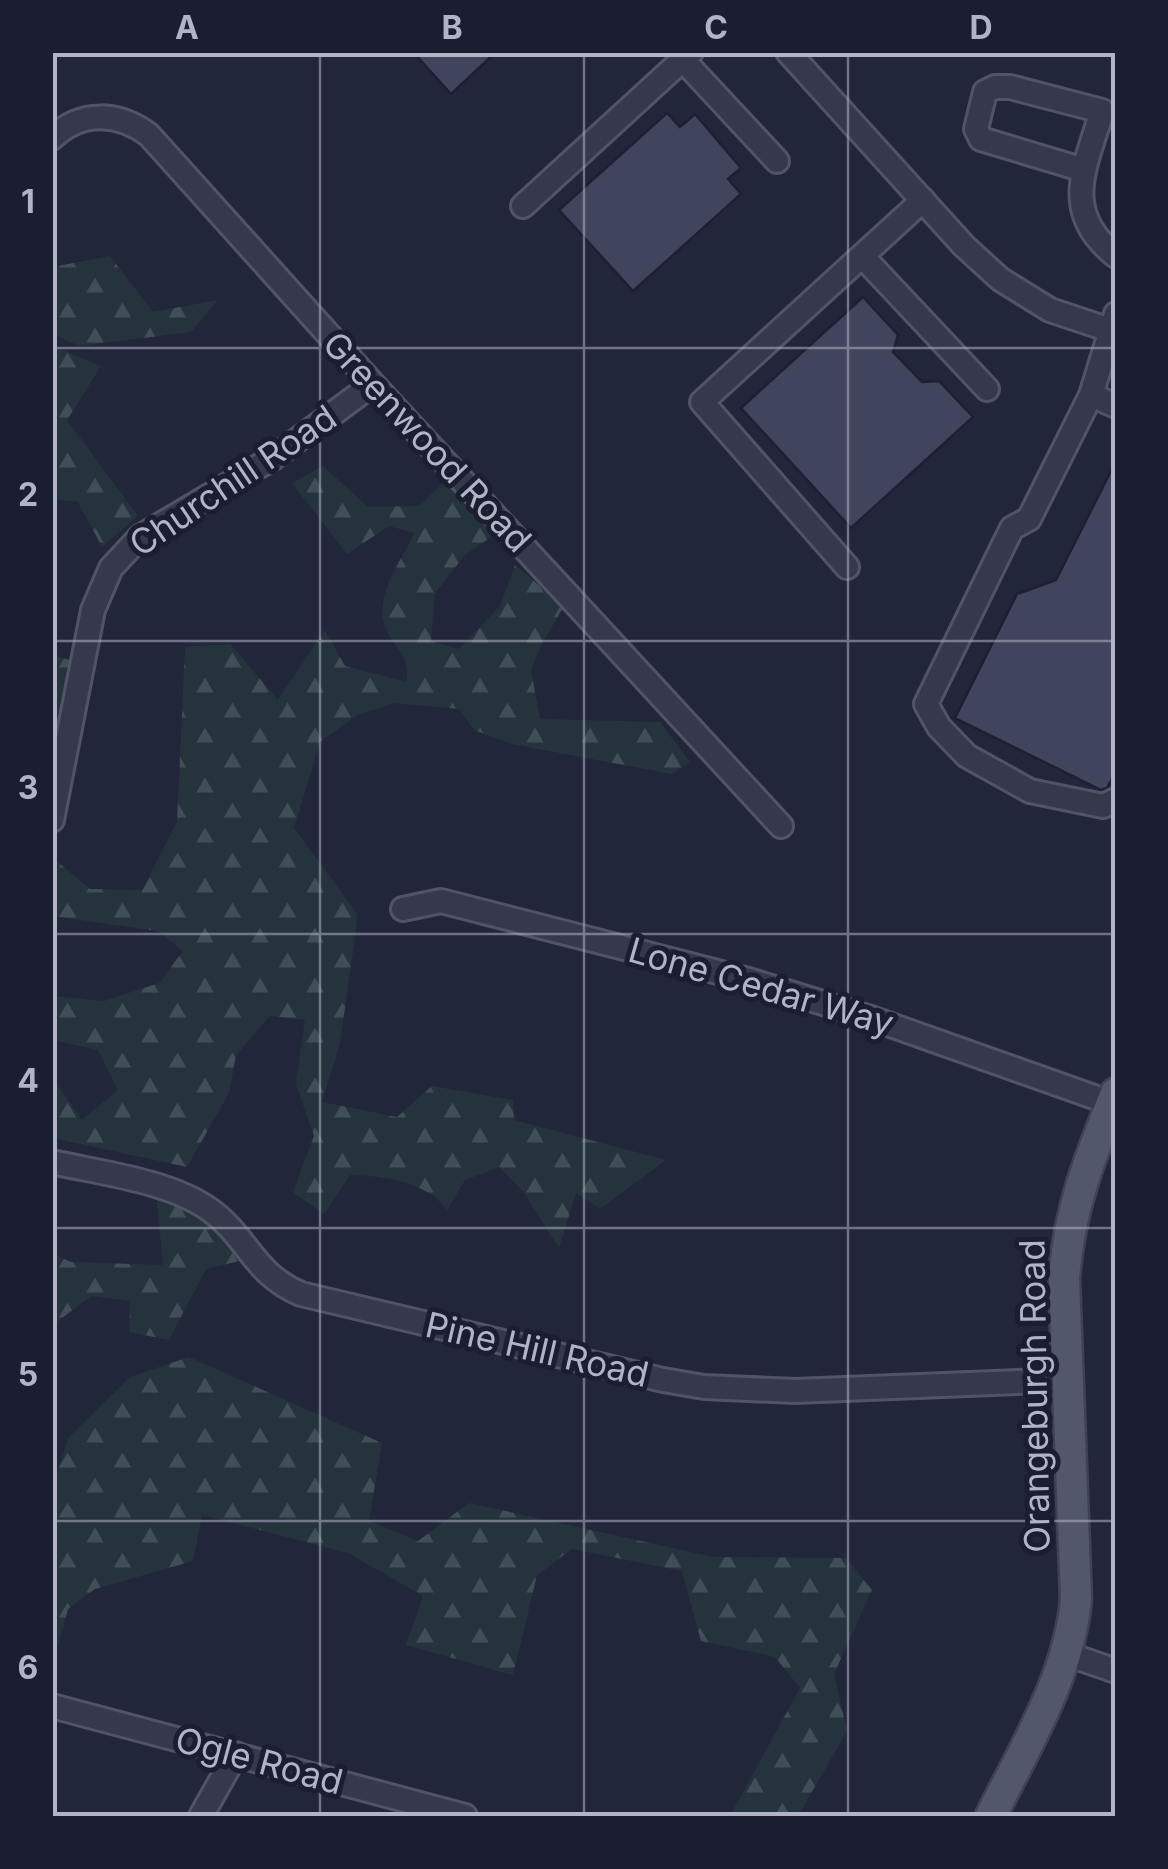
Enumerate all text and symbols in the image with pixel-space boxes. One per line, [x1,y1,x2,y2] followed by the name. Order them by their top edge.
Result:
[175,8,199,47] text: A
[441,8,463,47] text: B
[704,8,728,47] text: C
[969,8,993,47] text: D
[21,182,35,221] text: 1
[315,322,541,560] street label: Greenwood Road
[121,396,344,565] street label: Churchill Road
[18,475,38,514] text: 2
[18,768,38,807] text: 3
[624,928,898,1044] street label: Lone Cedar Way
[17,1061,39,1100] text: 4
[1010,1239,1058,1553] street label: Orangeburgh Road
[422,1303,653,1395] street label: Pine Hill Road
[18,1355,38,1394] text: 5
[18,1648,38,1687] text: 6
[171,1718,347,1802] street label: Ogle Road

